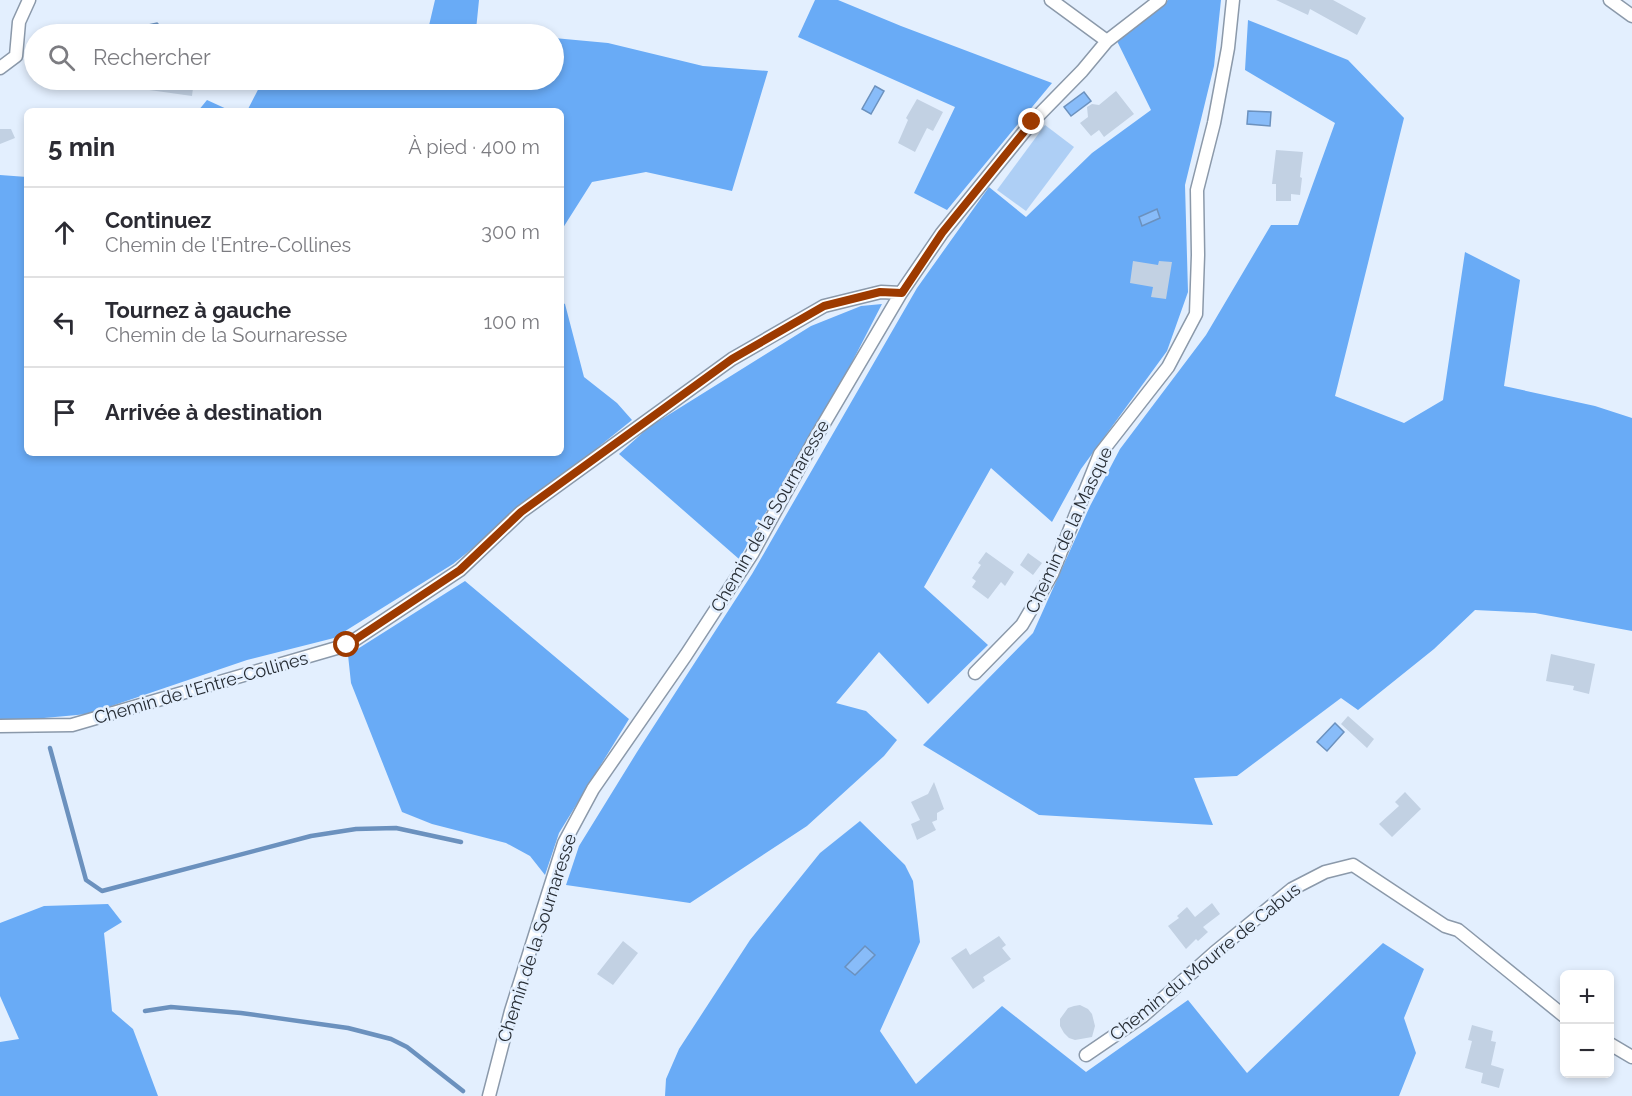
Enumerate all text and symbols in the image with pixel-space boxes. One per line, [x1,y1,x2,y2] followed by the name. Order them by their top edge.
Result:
[24,24,564,90] search box
[45,41,78,74] icon: search
[93,44,211,70] text: Rechercher
[1018,108,1044,134] route end
[48,132,115,162] text: 5 min
[408,135,540,159] text: À pied · 400 m
[105,207,211,233] text: Continuez
[48,216,81,249] icon: ahead
[481,220,540,244] text: 300 m
[105,233,351,257] text: Chemin de l'Entre-Collines
[105,297,291,323] text: Tournez à gauche
[48,306,81,339] icon: left
[483,310,540,334] text: 100 m
[105,323,347,347] text: Chemin de la Sournaresse
[48,396,81,429] icon: arrive
[105,399,322,425] text: Arrivée à destination
[706,416,833,615] street label: Chemin de la Sournaresse
[1021,443,1117,616] street label: Chemin de la Masque
[333,631,359,657] route start
[92,647,311,728] street label: Chemin de l'Entre-Collines
[493,830,580,1045] street label: Chemin de la Sournaresse
[1105,878,1304,1045] street label: Chemin du Mourre de Cabus
[1560,970,1614,1078] map controls
[1560,970,1614,1024] button: +
[1560,1024,1614,1078] button: −

